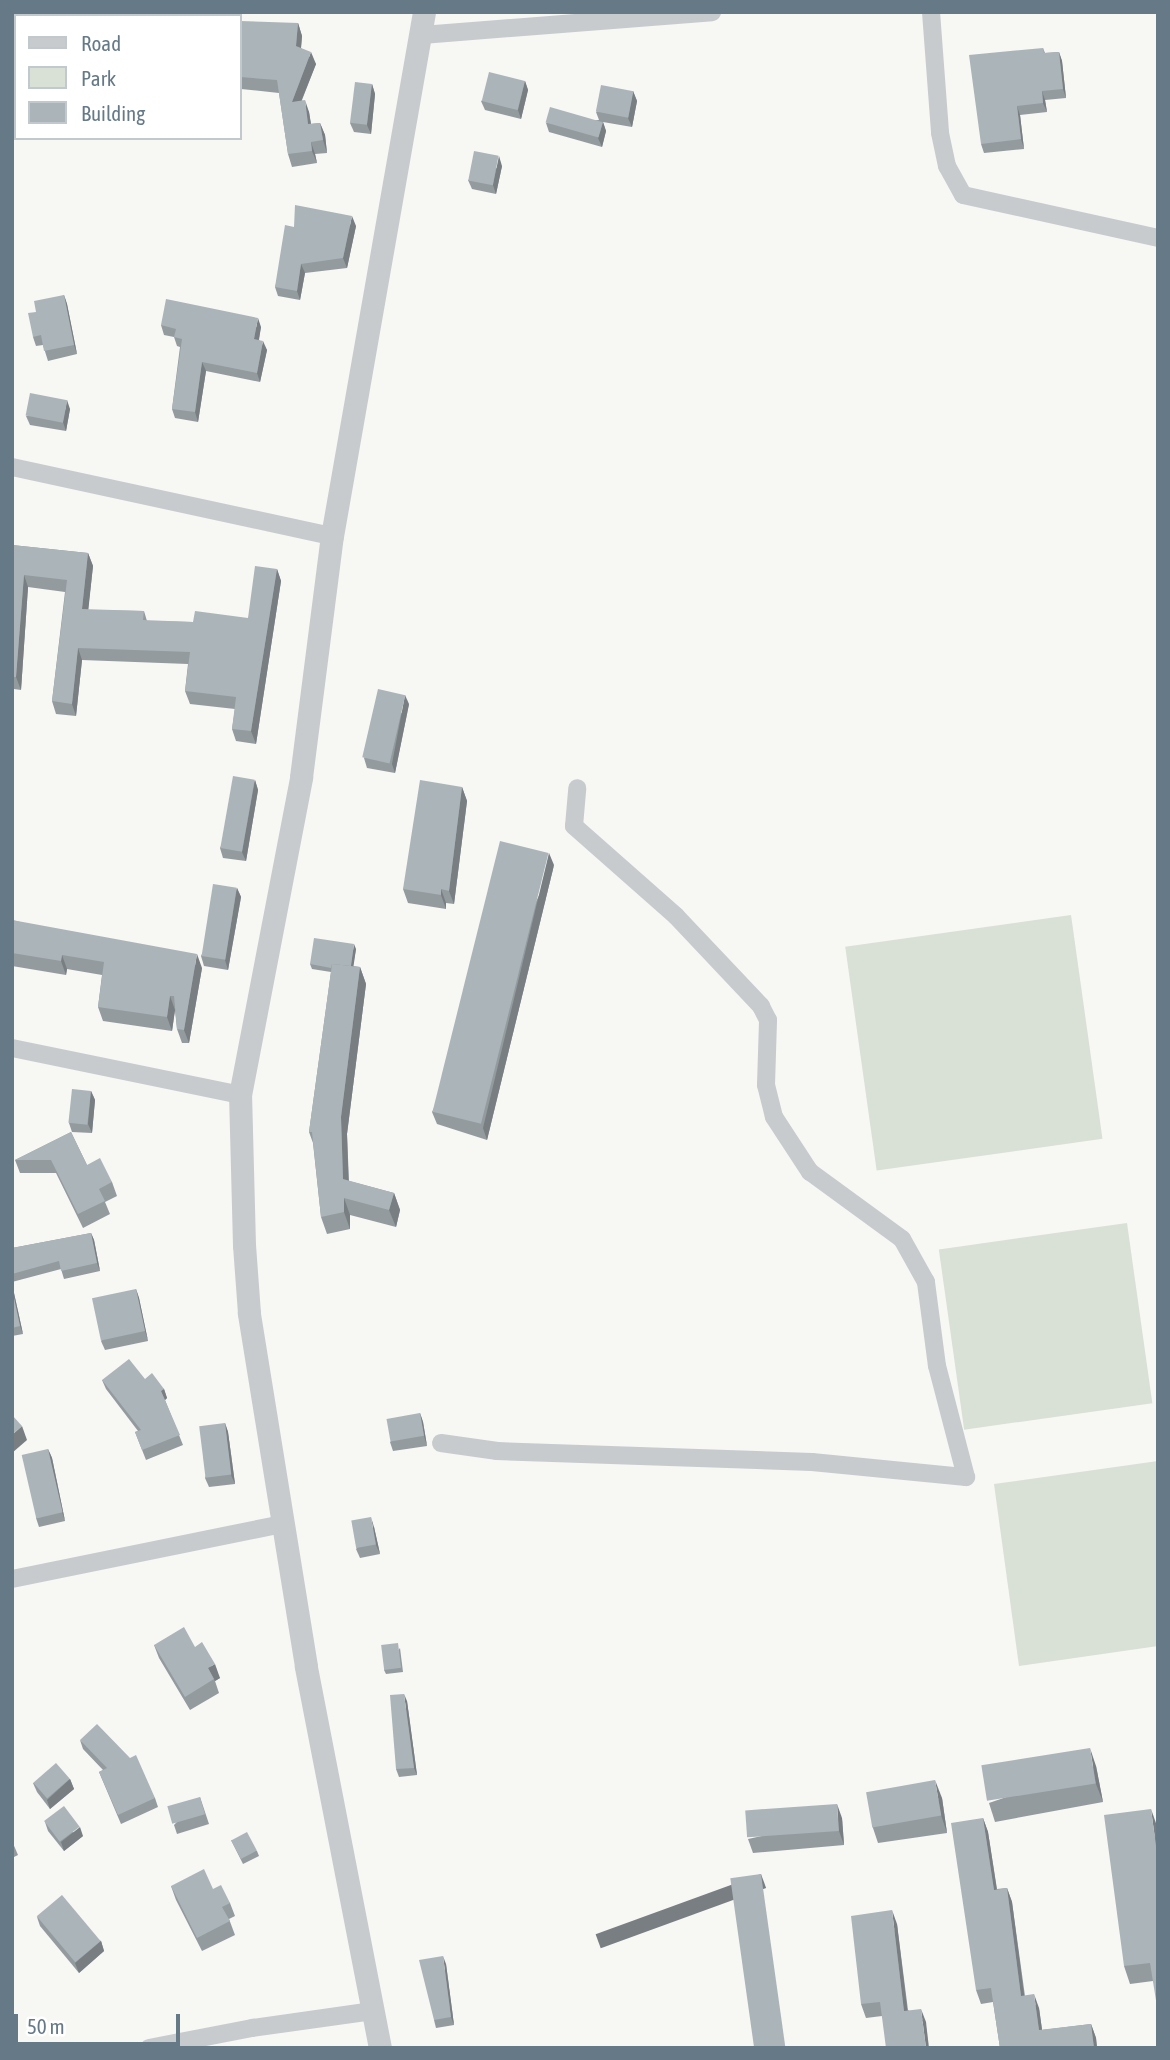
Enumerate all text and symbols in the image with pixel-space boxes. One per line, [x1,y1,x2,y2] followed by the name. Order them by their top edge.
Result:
[14,14,242,140] legend
[81,31,121,55] text: Road
[81,66,116,90] text: Park
[81,101,145,125] text: Building
[18,2000,184,2044] scale bar
[27,2014,65,2038] text: 50 m

